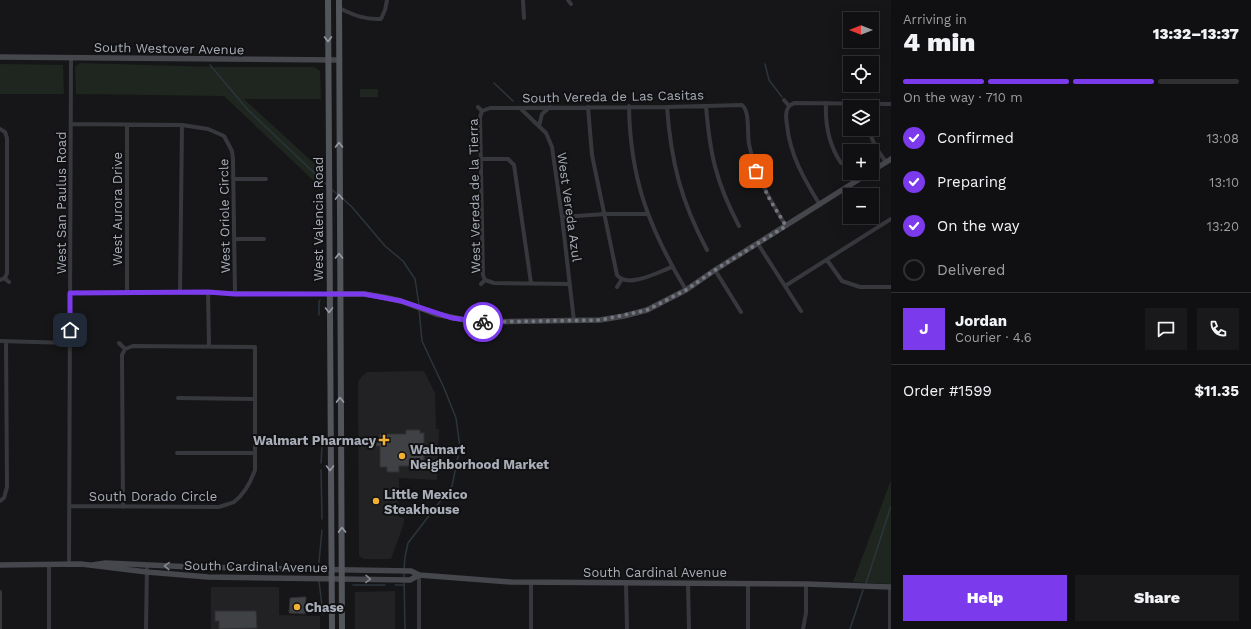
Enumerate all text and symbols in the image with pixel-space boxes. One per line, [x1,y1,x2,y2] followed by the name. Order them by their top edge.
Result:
[843,12,879,48] north arrow
[843,12,879,224] map controls
[903,12,967,27] text: Arriving in
[1153,25,1239,43] text: 13:32–13:37
[903,27,975,57] text: 4 min
[324,36,332,42] one-way arrow
[94,40,244,57] street label: South Westover Avenue
[843,56,879,92] button: locate
[522,87,704,106] street label: South Vereda de Las Casitas
[903,90,1023,105] text: On the way · 710 m
[843,100,879,136] button: layers
[466,118,483,274] street label: West Vereda de la Tierra
[903,127,925,149] icon: check
[937,129,1014,147] text: Confirmed
[1206,131,1239,146] text: 13:08
[54,132,69,274] street label: West San Paulus Road
[335,142,343,148] one-way arrow
[843,144,879,180] button: +
[554,151,585,263] street label: West Vereda Azul
[110,152,125,266] street label: West Aurora Drive
[739,154,773,188] pin
[311,157,326,281] street label: West Valencia Road
[216,159,233,273] street label: West Oriole Circle
[745,160,767,182] icon: bag
[903,171,925,193] icon: check
[937,173,1006,191] text: Preparing
[1209,175,1239,190] text: 13:10
[843,188,879,224] button: −
[335,194,343,200] one-way arrow
[903,215,925,237] icon: check
[937,217,1019,235] text: On the way
[1207,219,1239,234] text: 13:20
[335,253,343,259] one-way arrow
[937,261,1005,279] text: Delivered
[463,302,503,342] courier
[325,307,333,313] one-way arrow
[1145,308,1187,350] button: chat
[1197,308,1239,350] button: phone
[472,311,494,333] icon: bike
[955,312,1007,330] text: Jordan
[53,313,87,347] pin
[59,319,81,341] icon: home
[919,320,929,338] text: J
[955,330,1032,345] text: Courier · 4.6
[903,382,992,400] text: Order #1599
[1194,382,1239,400] text: $11.35
[336,397,345,403] one-way arrow
[253,433,377,448] place label: Walmart Pharmacy
[379,435,389,445] marker: Walmart Pharmacy
[410,442,549,472] place label: Walmart Neighborhood Market
[397,451,407,461] marker: Walmart Neighborhood Market
[326,465,334,471] one-way arrow
[384,487,468,517] place label: Little Mexico Steakhouse
[89,489,217,504] street label: South Dorado Circle
[371,496,381,506] marker: Little Mexico Steakhouse
[338,527,346,533] one-way arrow
[184,558,328,575] street label: South Cardinal Avenue
[164,562,170,570] one-way arrow
[583,565,727,580] street label: South Cardinal Avenue
[365,575,371,583] one-way arrow
[903,575,1067,621] button: Help
[1075,575,1239,621] button: Share
[305,600,344,615] place label: Chase
[292,602,302,612] marker: Chase

